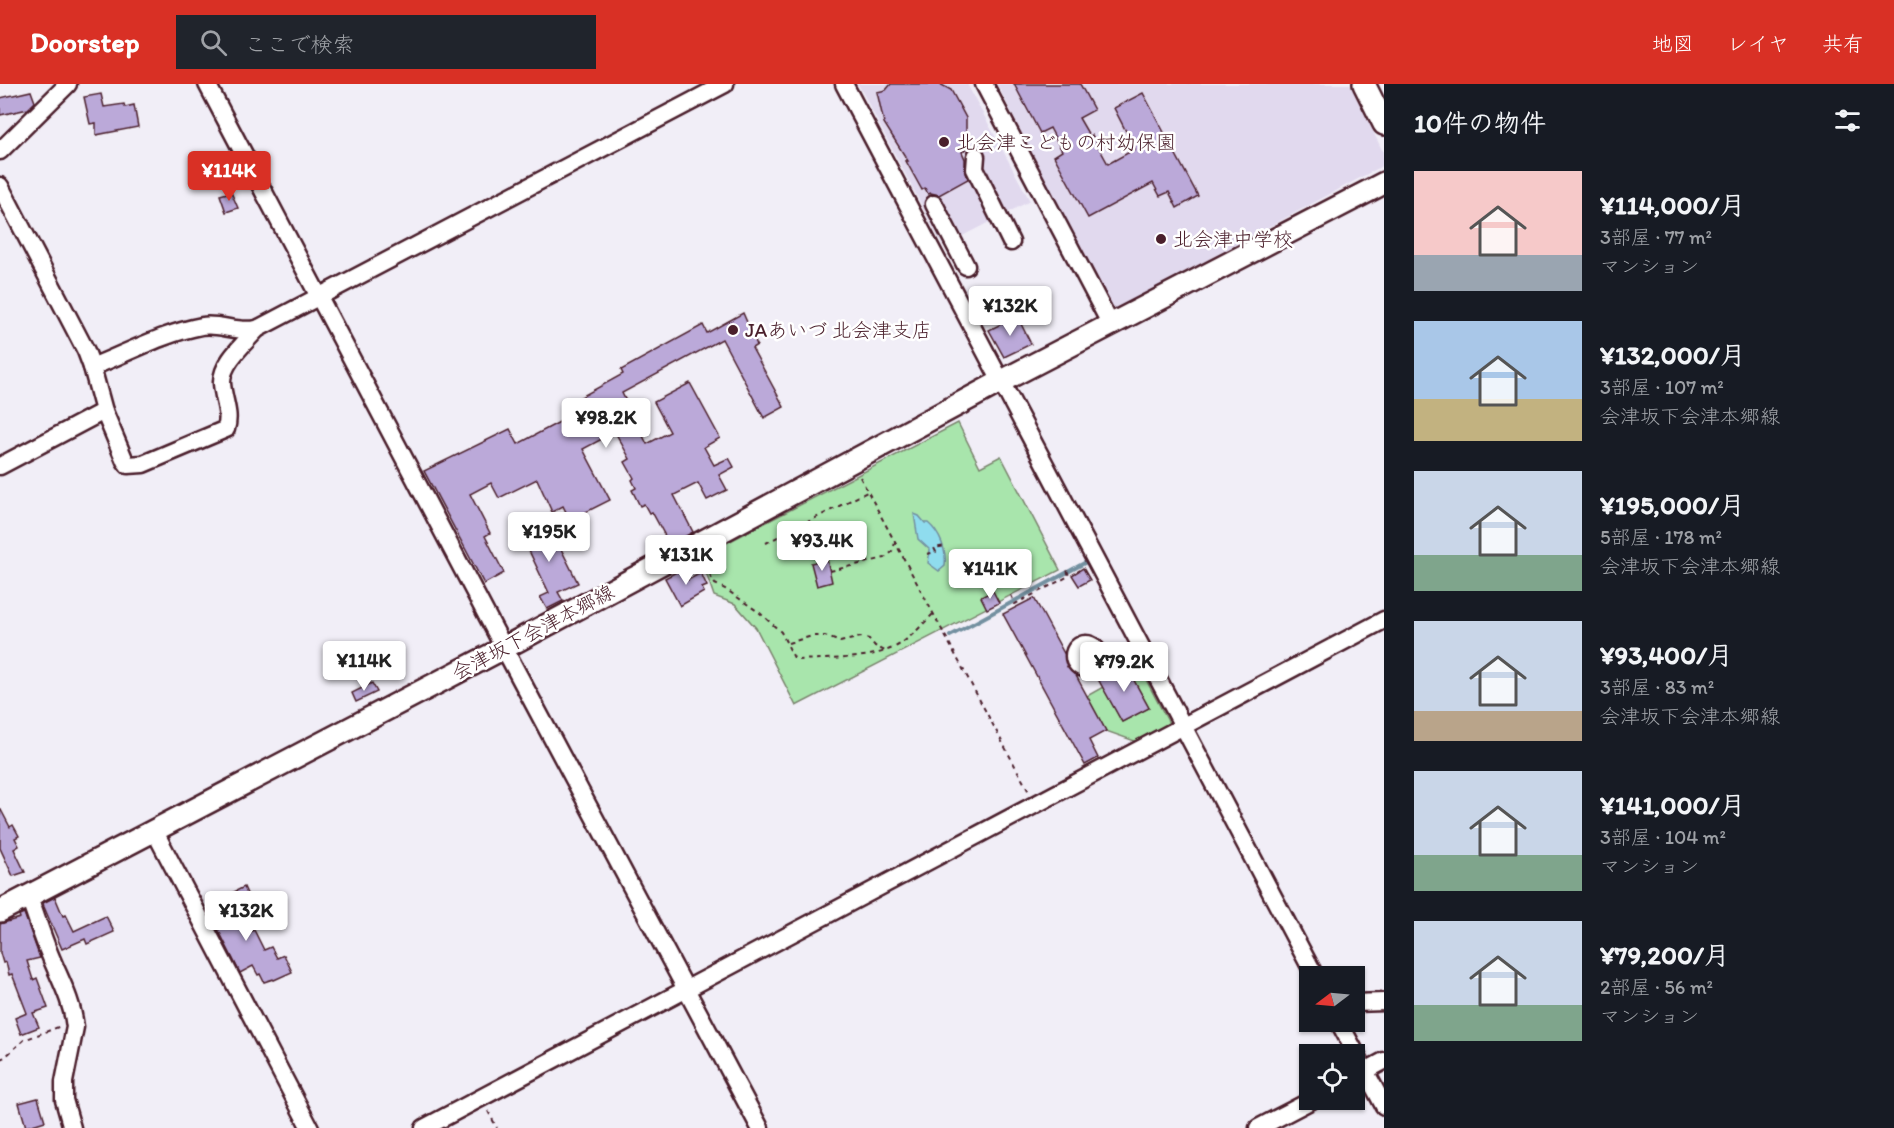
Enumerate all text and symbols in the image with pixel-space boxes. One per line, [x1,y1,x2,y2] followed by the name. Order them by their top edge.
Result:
[176,15,596,69] search box
[30,25,140,59] text: Doorstep
[197,26,230,59] icon: search
[245,31,355,58] text: ここで検索
[1652,31,1694,56] text: 地図
[1727,31,1789,56] text: レイヤ
[1822,31,1864,56] text: 共有
[1831,104,1864,137] icon: filters
[1414,107,1546,139] text: 10件の物件
[956,130,1176,154] place label: 北会津こどもの村幼保園
[937,135,951,149] marker: 北会津こどもの村幼保園
[187,151,271,202] pin: ¥114K
[202,158,256,182] text: ¥114K
[1600,189,1745,221] text: ¥114,000/月
[1462,195,1534,267] icon: home
[1600,225,1712,249] text: 3部屋 · 77 m²
[1173,227,1293,251] place label: 北会津中学校
[1154,232,1168,246] marker: 北会津中学校
[1600,254,1699,278] text: マンション
[968,286,1052,337] pin: ¥132K
[983,293,1037,317] text: ¥132K
[745,318,932,342] place label: JAあいづ 北会津支店
[726,323,740,337] marker: JAあいづ 北会津支店
[1600,339,1746,371] text: ¥132,000/月
[1462,345,1534,417] icon: home
[1600,375,1724,399] text: 3部屋 · 107 m²
[557,398,655,449] pin: ¥98.2K
[1600,404,1780,428] text: 会津坂下会津本郷線
[576,405,636,429] text: ¥98.2K
[1600,489,1745,521] text: ¥195,000/月
[1462,495,1534,567] icon: home
[507,512,591,563] pin: ¥195K
[522,519,576,543] text: ¥195K
[773,521,871,572] pin: ¥93.4K
[1600,525,1722,549] text: 5部屋 · 178 m²
[791,528,853,552] text: ¥93.4K
[644,535,728,586] pin: ¥131K
[659,542,713,566] text: ¥131K
[948,549,1032,600] pin: ¥141K
[1600,554,1780,578] text: 会津坂下会津本郷線
[963,556,1017,580] text: ¥141K
[448,579,618,685] street label: 会津坂下会津本郷線
[1600,639,1733,671] text: ¥93,400/月
[322,641,406,692] pin: ¥114K
[1075,642,1173,693] pin: ¥79.2K
[1462,645,1534,717] icon: home
[337,648,391,672] text: ¥114K
[1094,649,1154,673] text: ¥79.2K
[1600,675,1714,699] text: 3部屋 · 83 m²
[1600,704,1780,728] text: 会津坂下会津本郷線
[1600,789,1745,821] text: ¥141,000/月
[1462,795,1534,867] icon: home
[1600,825,1726,849] text: 3部屋 · 104 m²
[1600,854,1699,878] text: マンション
[204,891,288,942] pin: ¥132K
[219,898,273,922] text: ¥132K
[1600,939,1730,971] text: ¥79,200/月
[1462,945,1534,1017] icon: home
[1299,966,1365,1032] north arrow
[1299,966,1365,1110] map controls
[1600,975,1713,999] text: 2部屋 · 56 m²
[1600,1004,1699,1028] text: マンション
[1299,1044,1365,1110] button: locate

